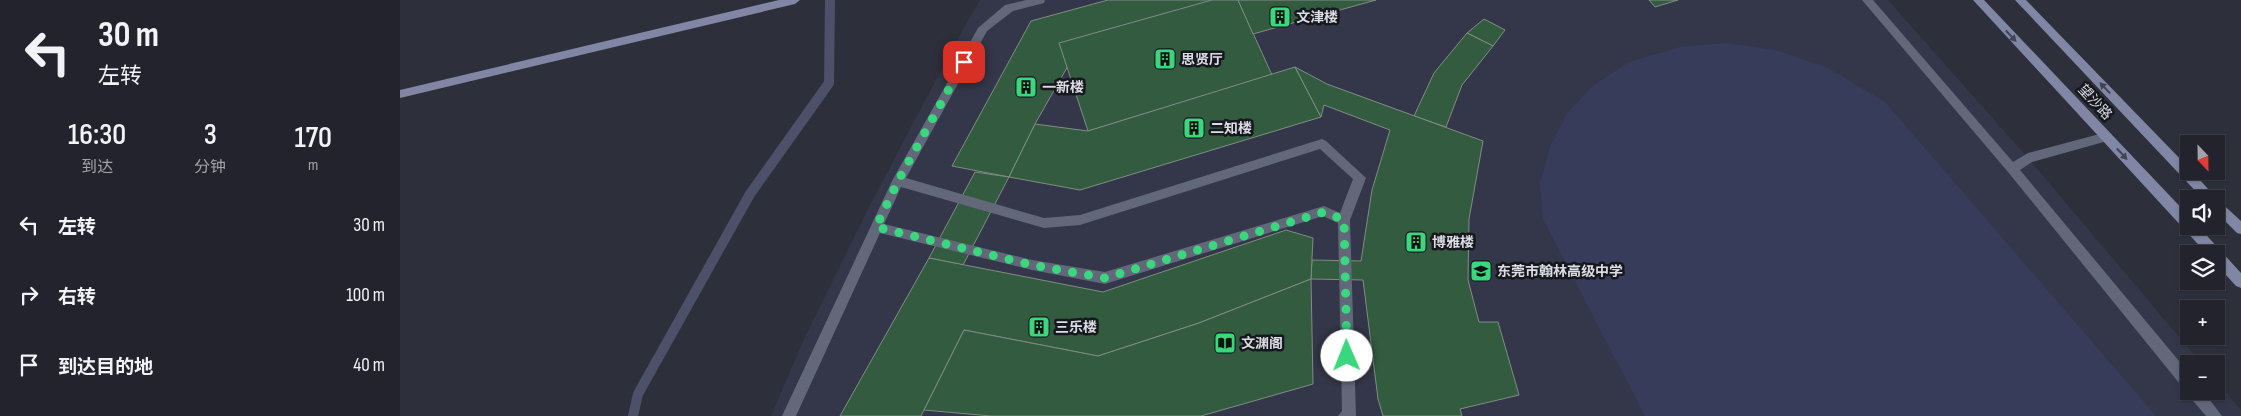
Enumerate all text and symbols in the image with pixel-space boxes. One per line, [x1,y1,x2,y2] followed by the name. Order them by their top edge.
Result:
[1268,5,1292,29] building icon: 文津楼
[1296,9,1338,26] place label: 文津楼
[98,14,159,57] text: 30 m
[15,20,80,85] icon: left
[2005,29,2017,41] one-way arrow
[943,41,985,83] pin
[1153,47,1177,71] building icon: 思贤厅
[950,48,978,76] icon: arrive
[1181,51,1223,68] place label: 思贤厅
[98,63,142,90] text: 左转
[1014,75,1038,99] building icon: 一新楼
[1042,79,1084,96] place label: 一新楼
[2074,81,2116,123] street label: 望沙路
[2099,82,2111,94] one-way arrow
[1182,116,1206,140] building icon: 二知楼
[68,117,126,153] text: 16:30
[204,117,217,153] text: 3
[294,120,332,156] text: 170
[1210,120,1252,137] place label: 二知楼
[2180,135,2225,180] north arrow
[2180,135,2225,400] map controls
[2117,148,2128,160] one-way arrow
[308,156,318,175] text: m
[81,158,113,177] text: 到达
[194,158,226,177] text: 分钟
[2180,190,2225,235] button: sound
[15,211,43,239] icon: left
[353,214,385,237] text: 30 m
[58,216,96,239] text: 左转
[1404,230,1428,254] building icon: 博雅楼
[1432,234,1474,251] place label: 博雅楼
[2180,245,2225,290] button: layers
[1469,259,1493,283] school or university icon: 东莞市翰林高级中学
[1497,263,1623,280] place label: 东莞市翰林高级中学
[15,281,43,309] icon: right
[346,284,385,307] text: 100 m
[58,286,96,309] text: 右转
[2180,300,2225,345] button: +
[1027,315,1051,339] building icon: 三乐楼
[1055,319,1097,336] place label: 三乐楼
[1320,329,1372,381] position arrow
[1213,331,1237,355] library icon: 文渊阁
[1241,335,1283,352] place label: 文渊阁
[15,351,43,379] icon: arrive
[353,354,385,377] text: 40 m
[2180,355,2225,400] button: −
[58,356,153,379] text: 到达目的地

